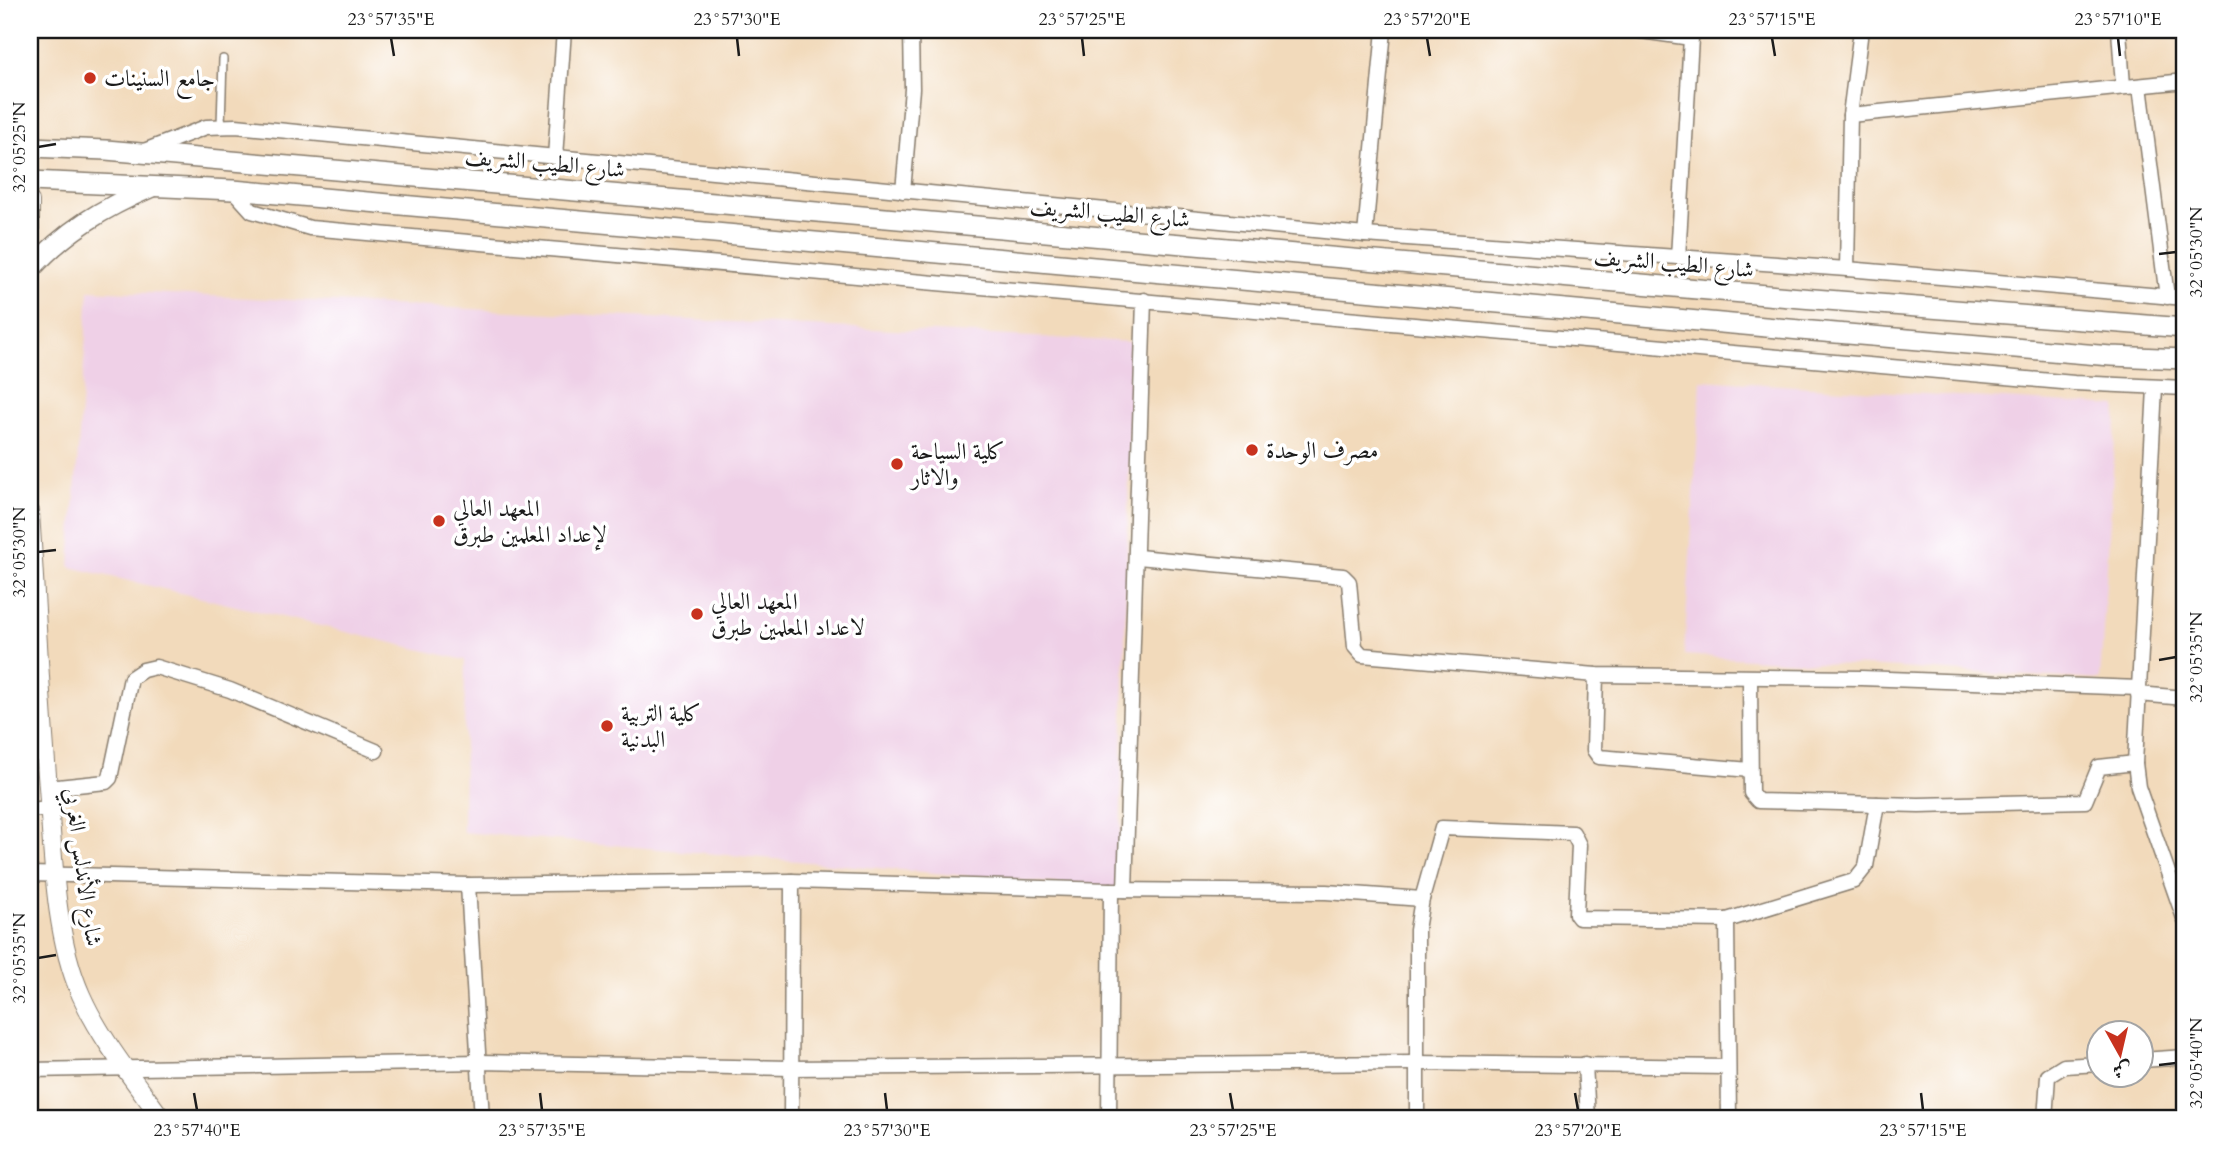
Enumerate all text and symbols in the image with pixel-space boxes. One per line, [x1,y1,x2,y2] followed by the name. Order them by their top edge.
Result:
[347,7,435,32] text: 23°57'35"E
[693,7,781,32] text: 23°57'30"E
[1038,7,1126,32] text: 23°57'25"E
[1383,7,1471,32] text: 23°57'20"E
[1728,7,1816,32] text: 23°57'15"E
[2074,7,2162,32] text: 23°57'10"E
[104,63,215,99] place label: جامع السنينات
[82,70,98,86] marker: جامع السنينات
[7,101,32,193] text: 32°05'25"N
[463,141,626,189] street label: شارع الطيب الشريف
[1028,191,1191,239] street label: شارع الطيب الشريف
[2184,206,2209,298] text: 32°05'30"N
[1592,241,1755,289] street label: شارع الطيب الشريف
[1266,435,1378,466] place label: مصرف الوحدة
[909,436,1005,493] place label: كلية السياحة والاثار
[1244,442,1260,458] marker: مصرف الوحدة
[889,456,905,472] marker: كلية السياحة والاثار
[453,493,607,551] place label: المعهد العالي لإعداد المعلمين طبرق
[7,506,32,598] text: 32°05'30"N
[431,513,447,529] marker: المعهد العالي لإعداد المعلمين طبرق
[711,586,865,643] place label: المعهد العالي لاعداد المعلمين طبرق
[689,606,705,622] marker: المعهد العالي لاعداد المعلمين طبرق
[2184,611,2209,703] text: 32°05'35"N
[621,698,701,755] place label: كلية التربية البدنية
[599,718,615,734] marker: كلية التربية البدنية
[53,785,110,949] street label: شارع الأندلس الغربي
[7,912,32,1004] text: 32°05'35"N
[2184,1017,2209,1109] text: 32°05'40"N
[2086,1020,2156,1090] north arrow
[2111,1056,2133,1084] text: ش
[153,1118,241,1143] text: 23°57'40"E
[498,1118,586,1143] text: 23°57'35"E
[843,1118,931,1143] text: 23°57'30"E
[1189,1118,1277,1143] text: 23°57'25"E
[1534,1118,1622,1143] text: 23°57'20"E
[1879,1118,1967,1143] text: 23°57'15"E

